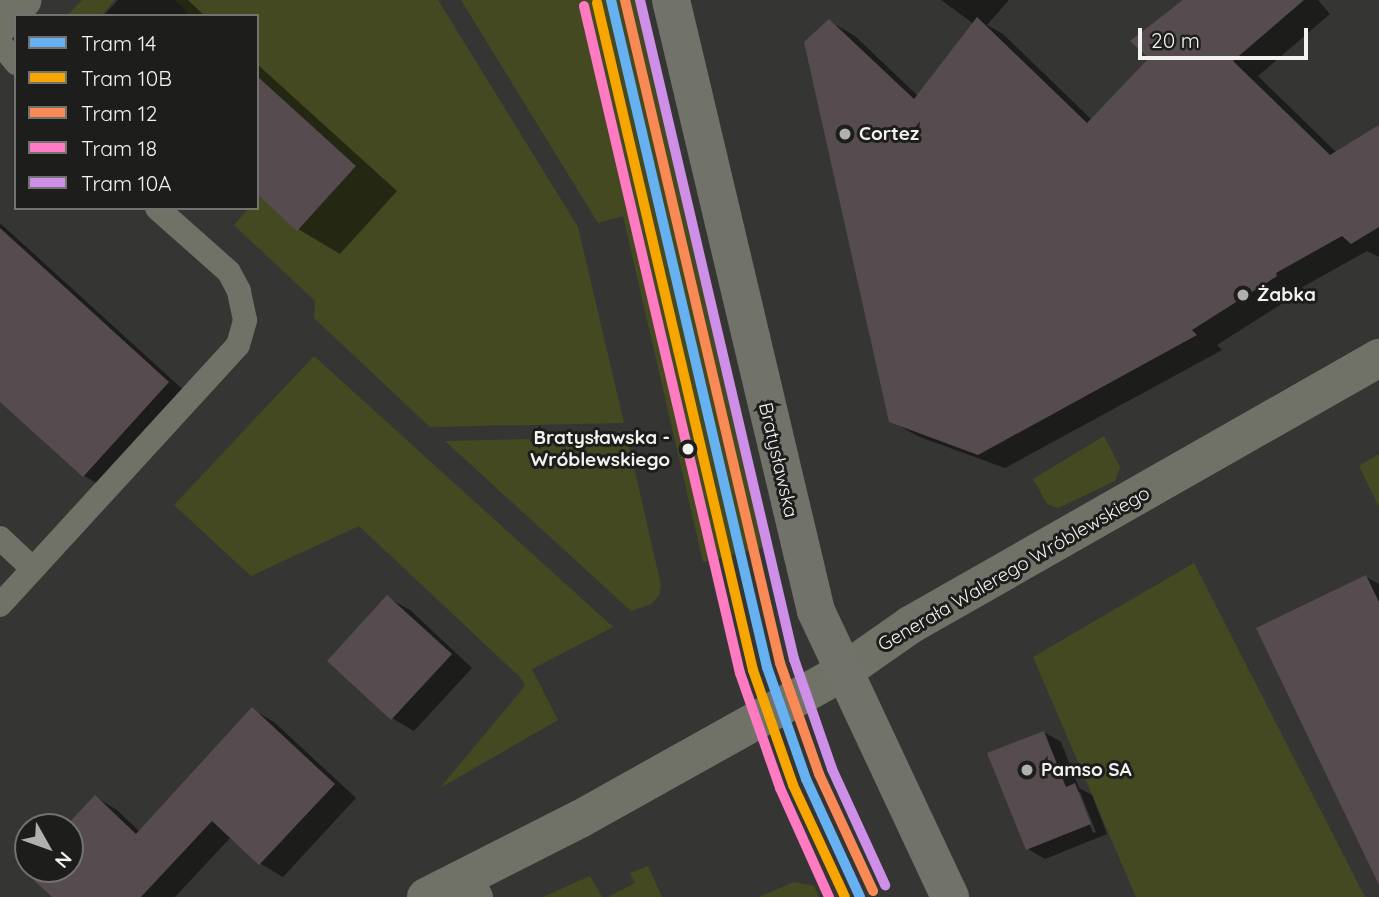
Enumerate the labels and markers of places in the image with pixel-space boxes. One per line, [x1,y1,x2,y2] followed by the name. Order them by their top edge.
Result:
[859,123,919,145] place label: Cortez
[837,126,853,142] marker: Cortez
[1257,284,1316,306] place label: Żabka
[1235,287,1251,303] marker: Żabka
[530,427,670,471] place label: Bratysławska - Wróblewskiego
[676,437,700,461] marker: Bratysławska - Wróblewskiego
[1041,759,1132,781] place label: Pamso SA
[1019,762,1035,778] marker: Pamso SA

